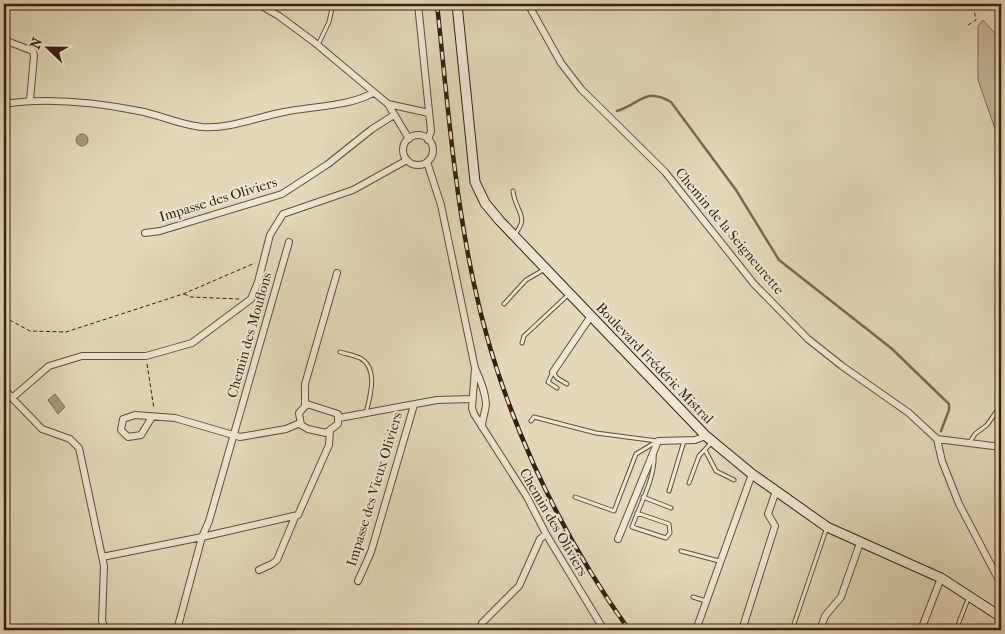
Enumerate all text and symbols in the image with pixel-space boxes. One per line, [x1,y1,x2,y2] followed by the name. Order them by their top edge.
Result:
[22,22,72,72] north arrow
[27,35,46,51] text: N
[672,164,788,298] street label: Chemin de la Seigneurette
[157,173,279,225] street label: Impasse des Oliviers
[223,271,276,400] street label: Chemin des Mouflons
[592,299,717,428] street label: Boulevard Frédéric Mistral
[343,410,406,568] street label: Impasse des Vieux Oliviers
[516,465,591,579] street label: Chemin des Oliviers

